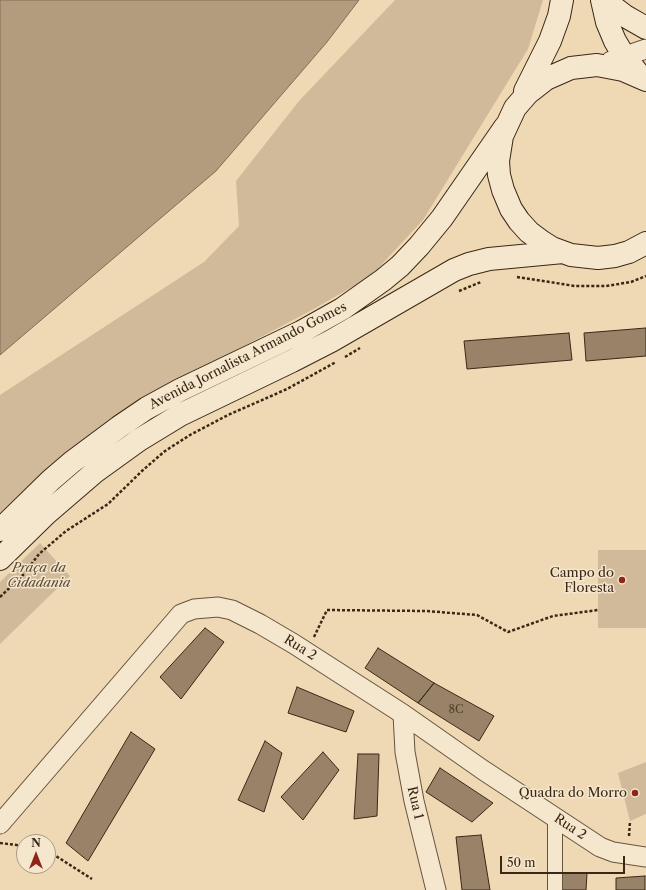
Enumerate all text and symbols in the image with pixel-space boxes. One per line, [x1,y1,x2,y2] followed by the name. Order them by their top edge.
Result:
[147,299,349,413] street label: Avenida Jornalista Armando Gomes
[8,560,70,591] park label: Praça da Cidadania
[550,565,614,596] place label: Campo do Floresta
[617,575,627,585] marker: Campo do Floresta
[281,632,319,664] street label: Rua 2
[449,703,463,717] house number: 8C
[404,785,426,821] street label: Rua 1
[519,785,627,801] place label: Quadra do Morro
[630,788,640,798] marker: Quadra do Morro
[551,811,589,843] street label: Rua 2
[16,834,56,874] north arrow
[31,836,41,850] text: N
[502,848,627,874] scale bar
[507,855,536,870] text: 50 m

